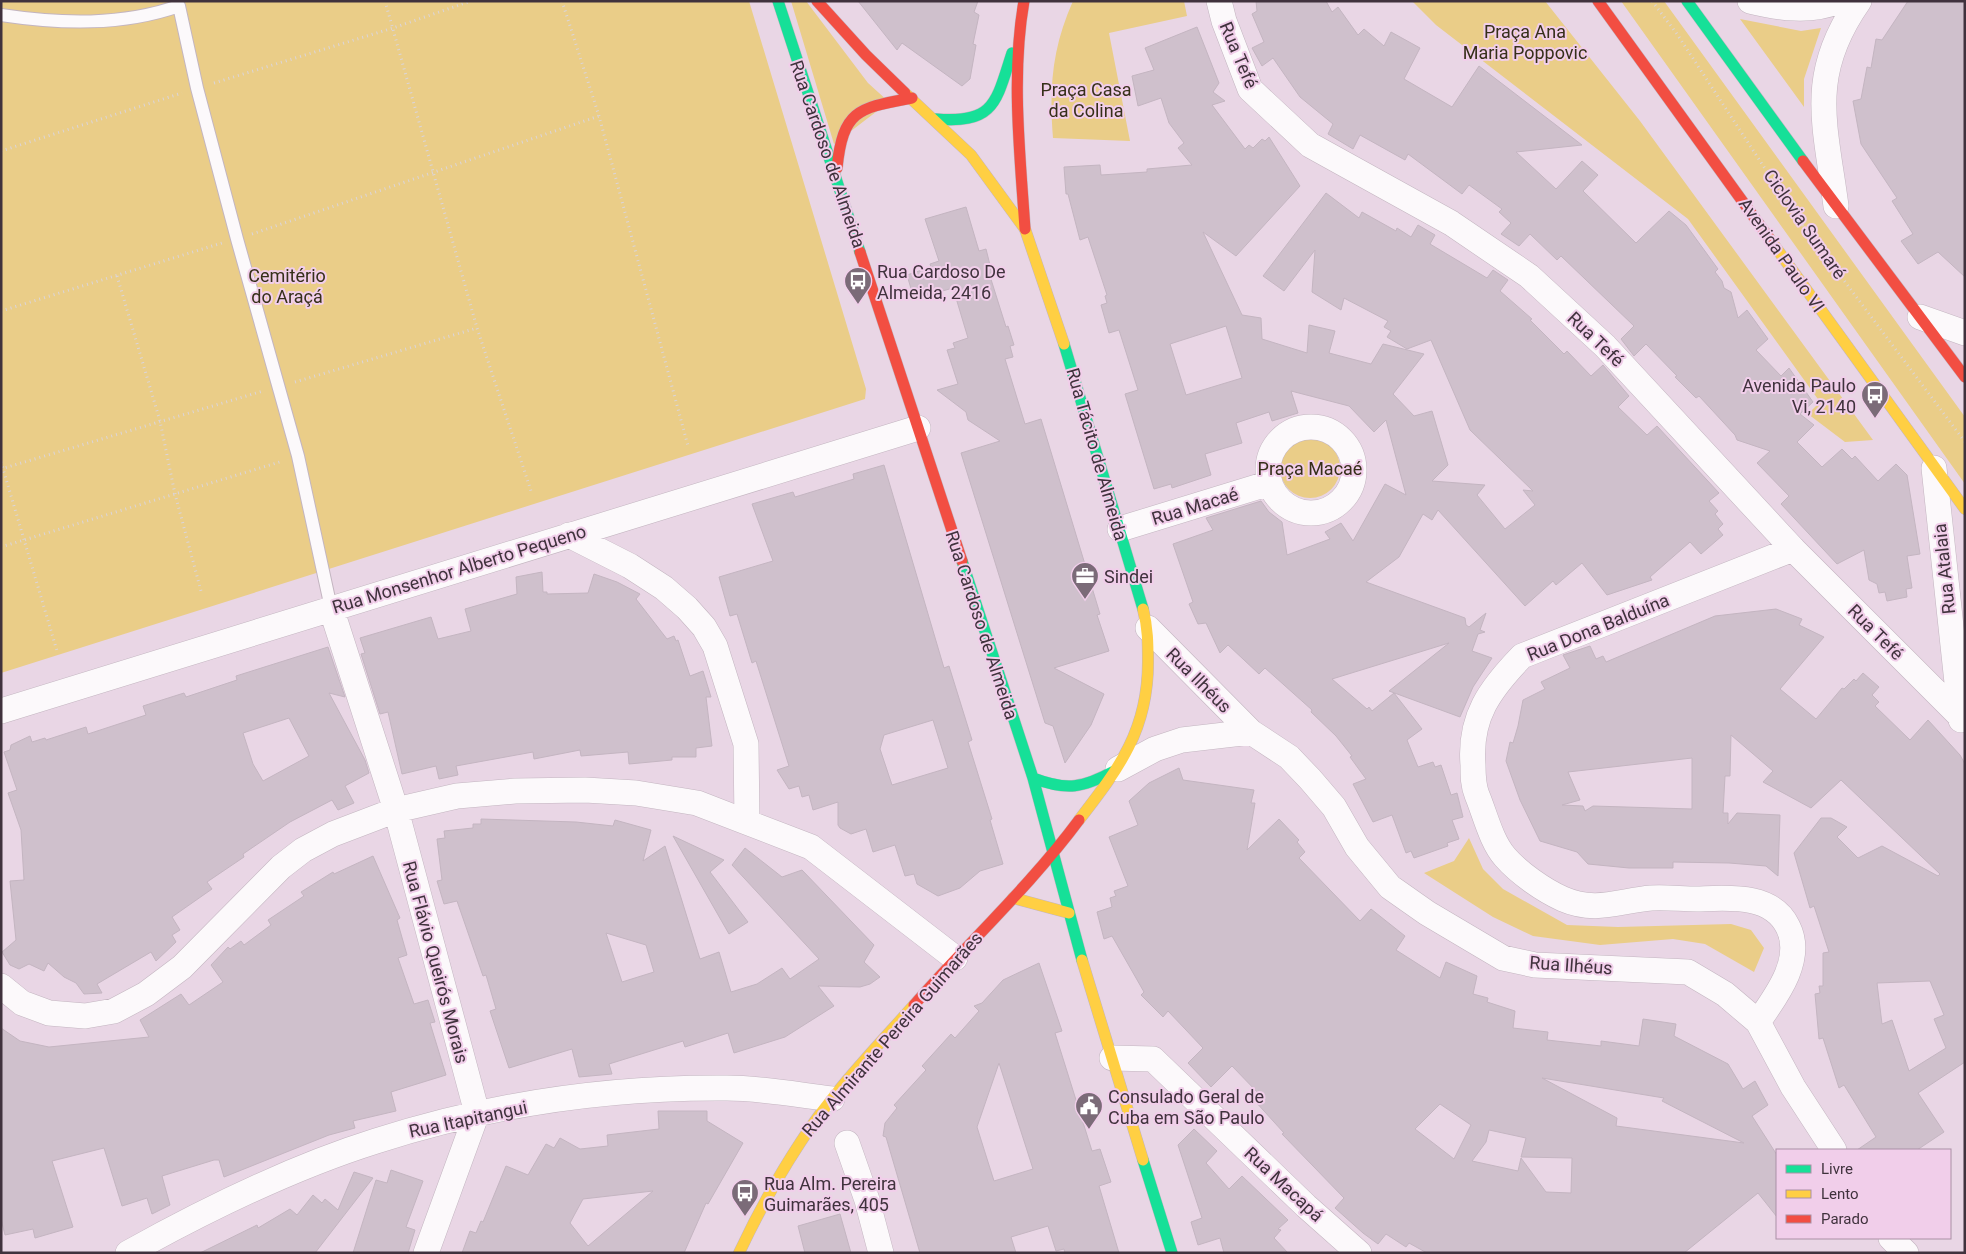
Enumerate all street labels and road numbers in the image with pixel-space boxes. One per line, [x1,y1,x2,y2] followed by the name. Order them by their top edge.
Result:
[1216,19,1262,91] street label: Rua Tefé
[786,57,870,251] street label: Rua Cardoso de Almeida
[1759,165,1851,283] street label: Ciclovia Sumaré
[1735,194,1829,316] street label: Avenida Paulo VI
[1564,307,1628,371] street label: Rua Tefé
[1062,365,1132,543] street label: Rua Tácito de Almeida
[1149,483,1241,529] street label: Rua Macaé
[330,520,588,618] street label: Rua Monsenhor Alberto Pequeno
[1929,523,1959,615] street label: Rua Atalaia
[942,528,1022,722] street label: Rua Cardoso de Almeida
[1524,589,1672,665] street label: Rua Dona Balduína
[1844,600,1908,664] street label: Rua Tefé
[1162,643,1236,717] street label: Rua Ilhéus
[399,859,473,1065] street label: Rua Flávio Queirós Morais
[797,927,987,1141] street label: Rua Almirante Pereira Guimarães
[1529,952,1613,978] street label: Rua Ilhéus
[407,1096,529,1142] street label: Rua Itapitangui
[1240,1142,1328,1226] street label: Rua Macapá

